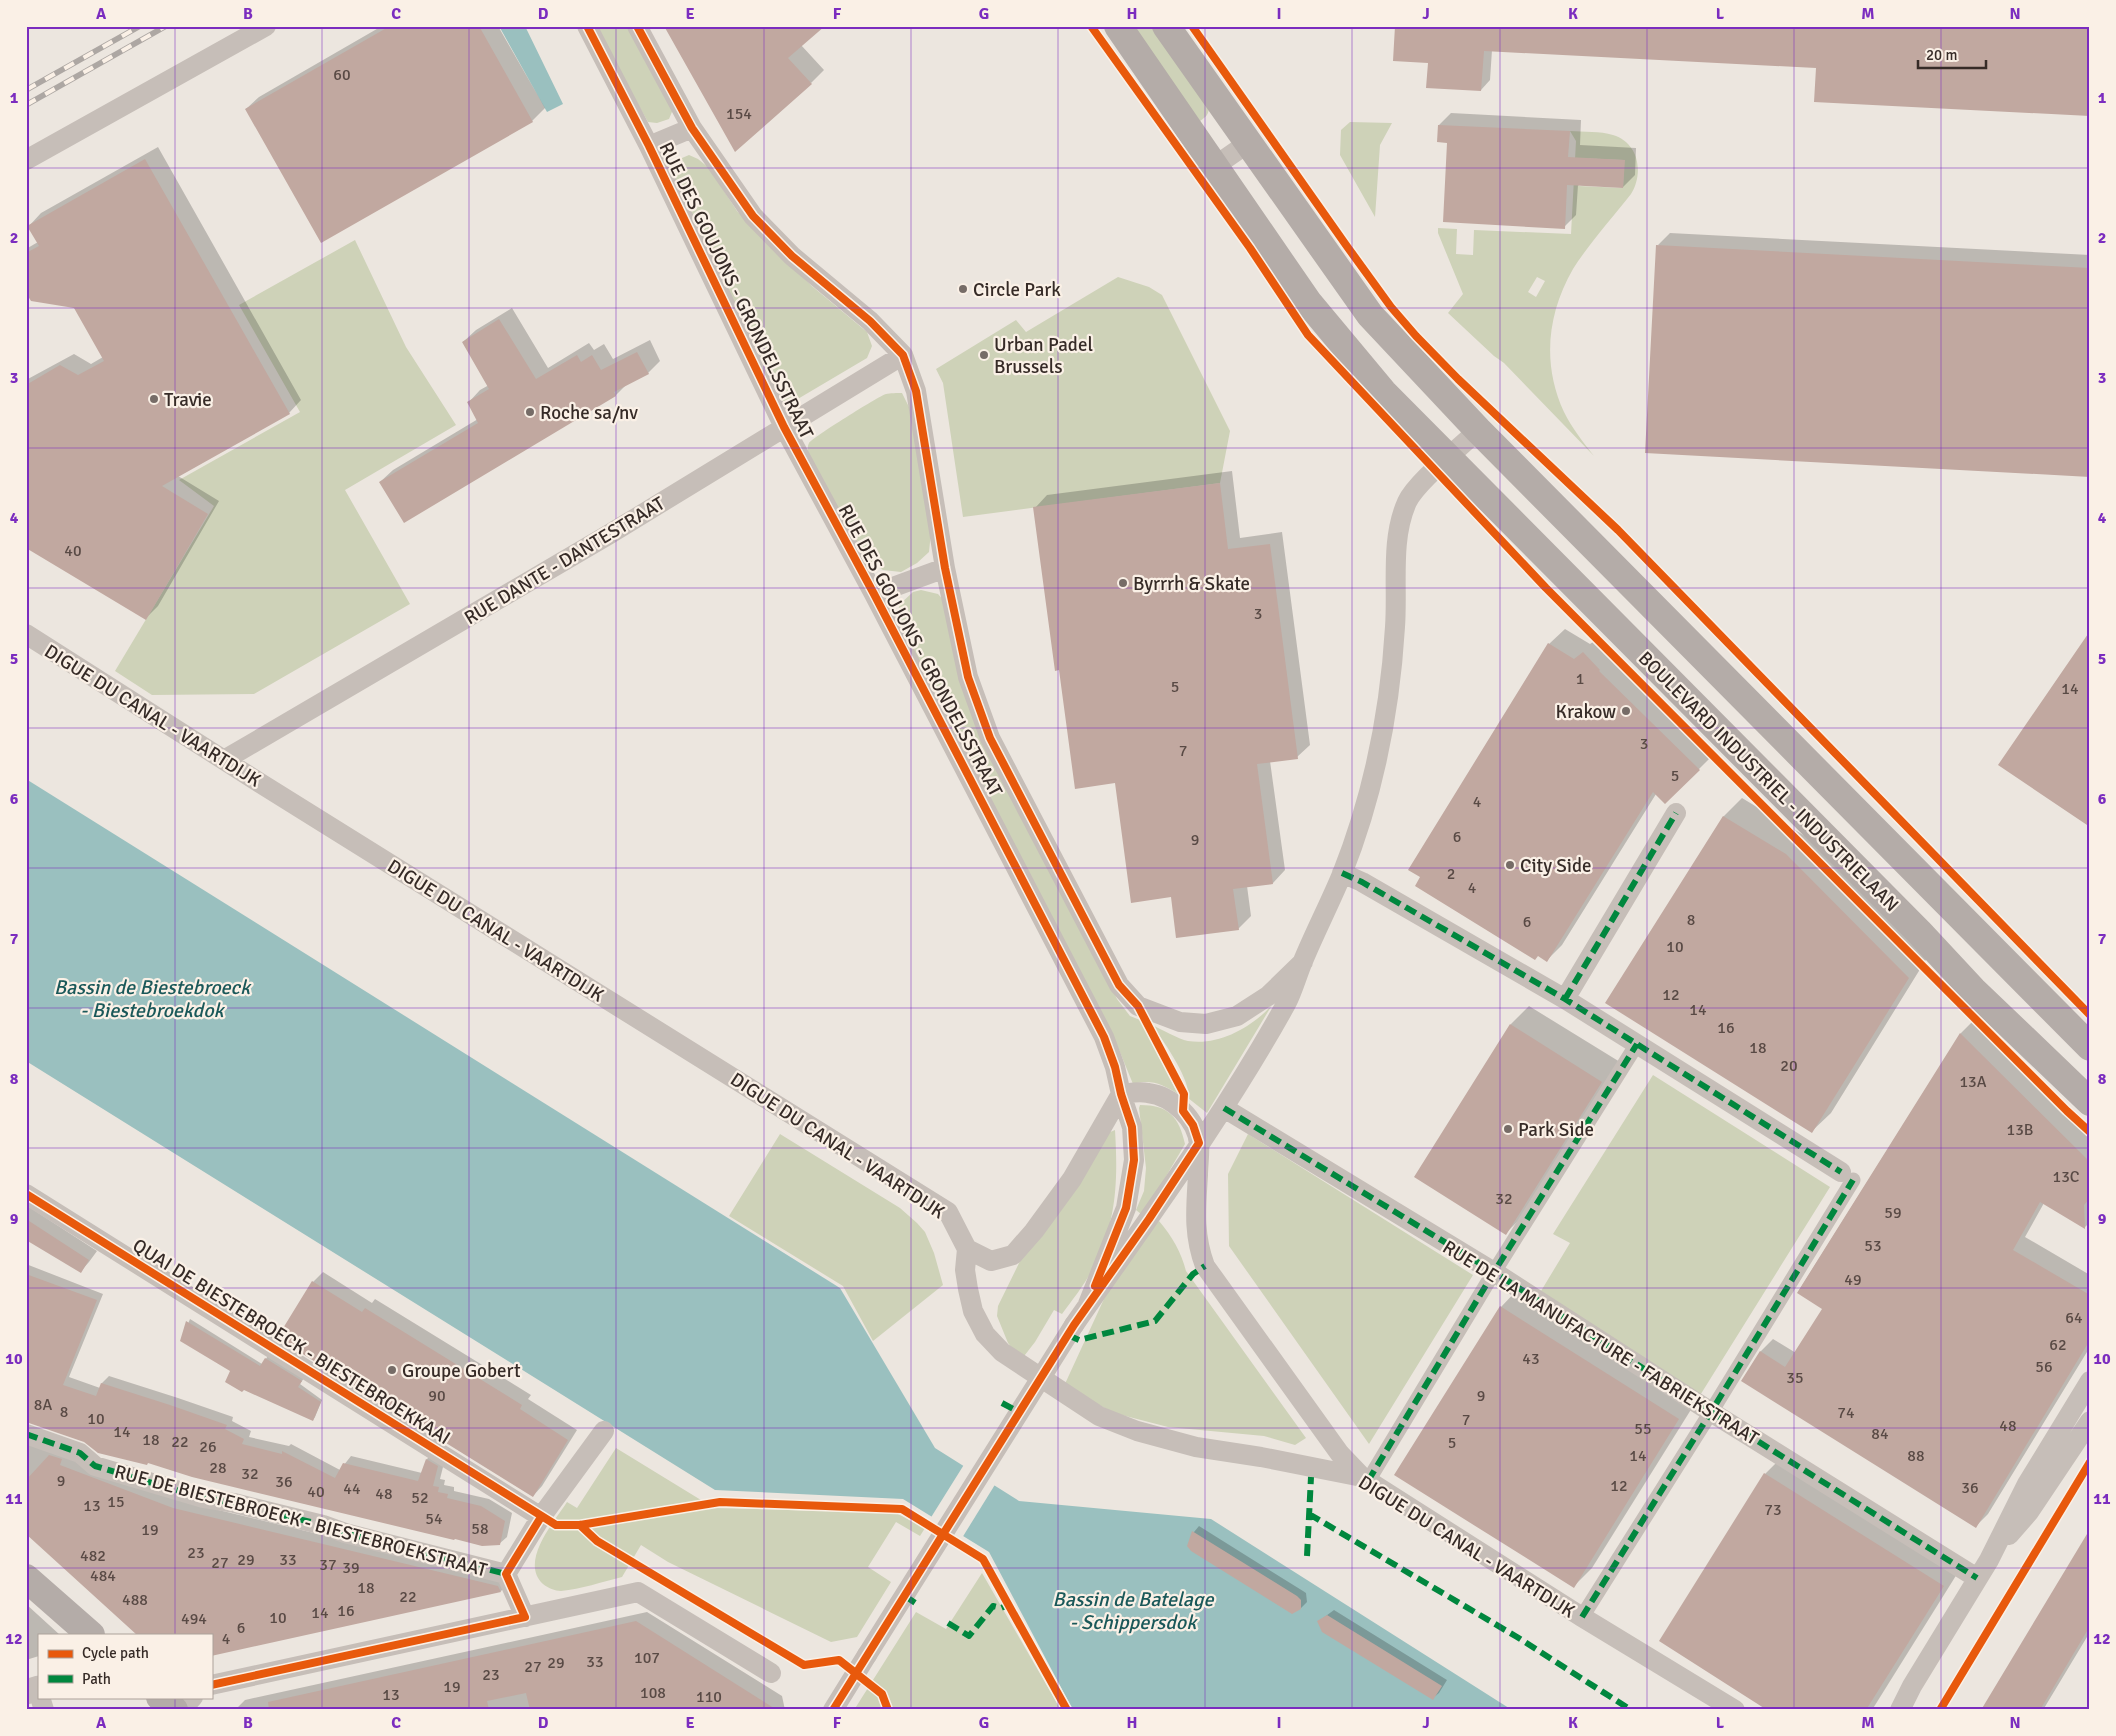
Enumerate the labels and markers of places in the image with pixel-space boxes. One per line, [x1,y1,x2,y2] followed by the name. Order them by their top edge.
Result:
[973,278,1061,302] place label: Circle Park
[957,283,969,295] marker: Circle Park
[994,333,1093,379] place label: Urban Padel Brussels
[978,349,990,361] marker: Urban Padel Brussels
[164,388,212,412] place label: Travie
[148,393,160,405] marker: Travie
[540,401,638,425] place label: Roche sa/nv
[524,406,536,418] marker: Roche sa/nv
[1133,572,1250,596] place label: Byrrrh & Skate
[1117,577,1129,589] marker: Byrrrh & Skate
[1556,700,1616,724] place label: Krakow
[1620,705,1632,717] marker: Krakow
[1520,854,1592,878] place label: City Side
[1504,859,1516,871] marker: City Side
[1518,1118,1594,1142] place label: Park Side
[1502,1123,1514,1135] marker: Park Side
[402,1359,521,1383] place label: Groupe Gobert
[386,1364,398,1376] marker: Groupe Gobert

